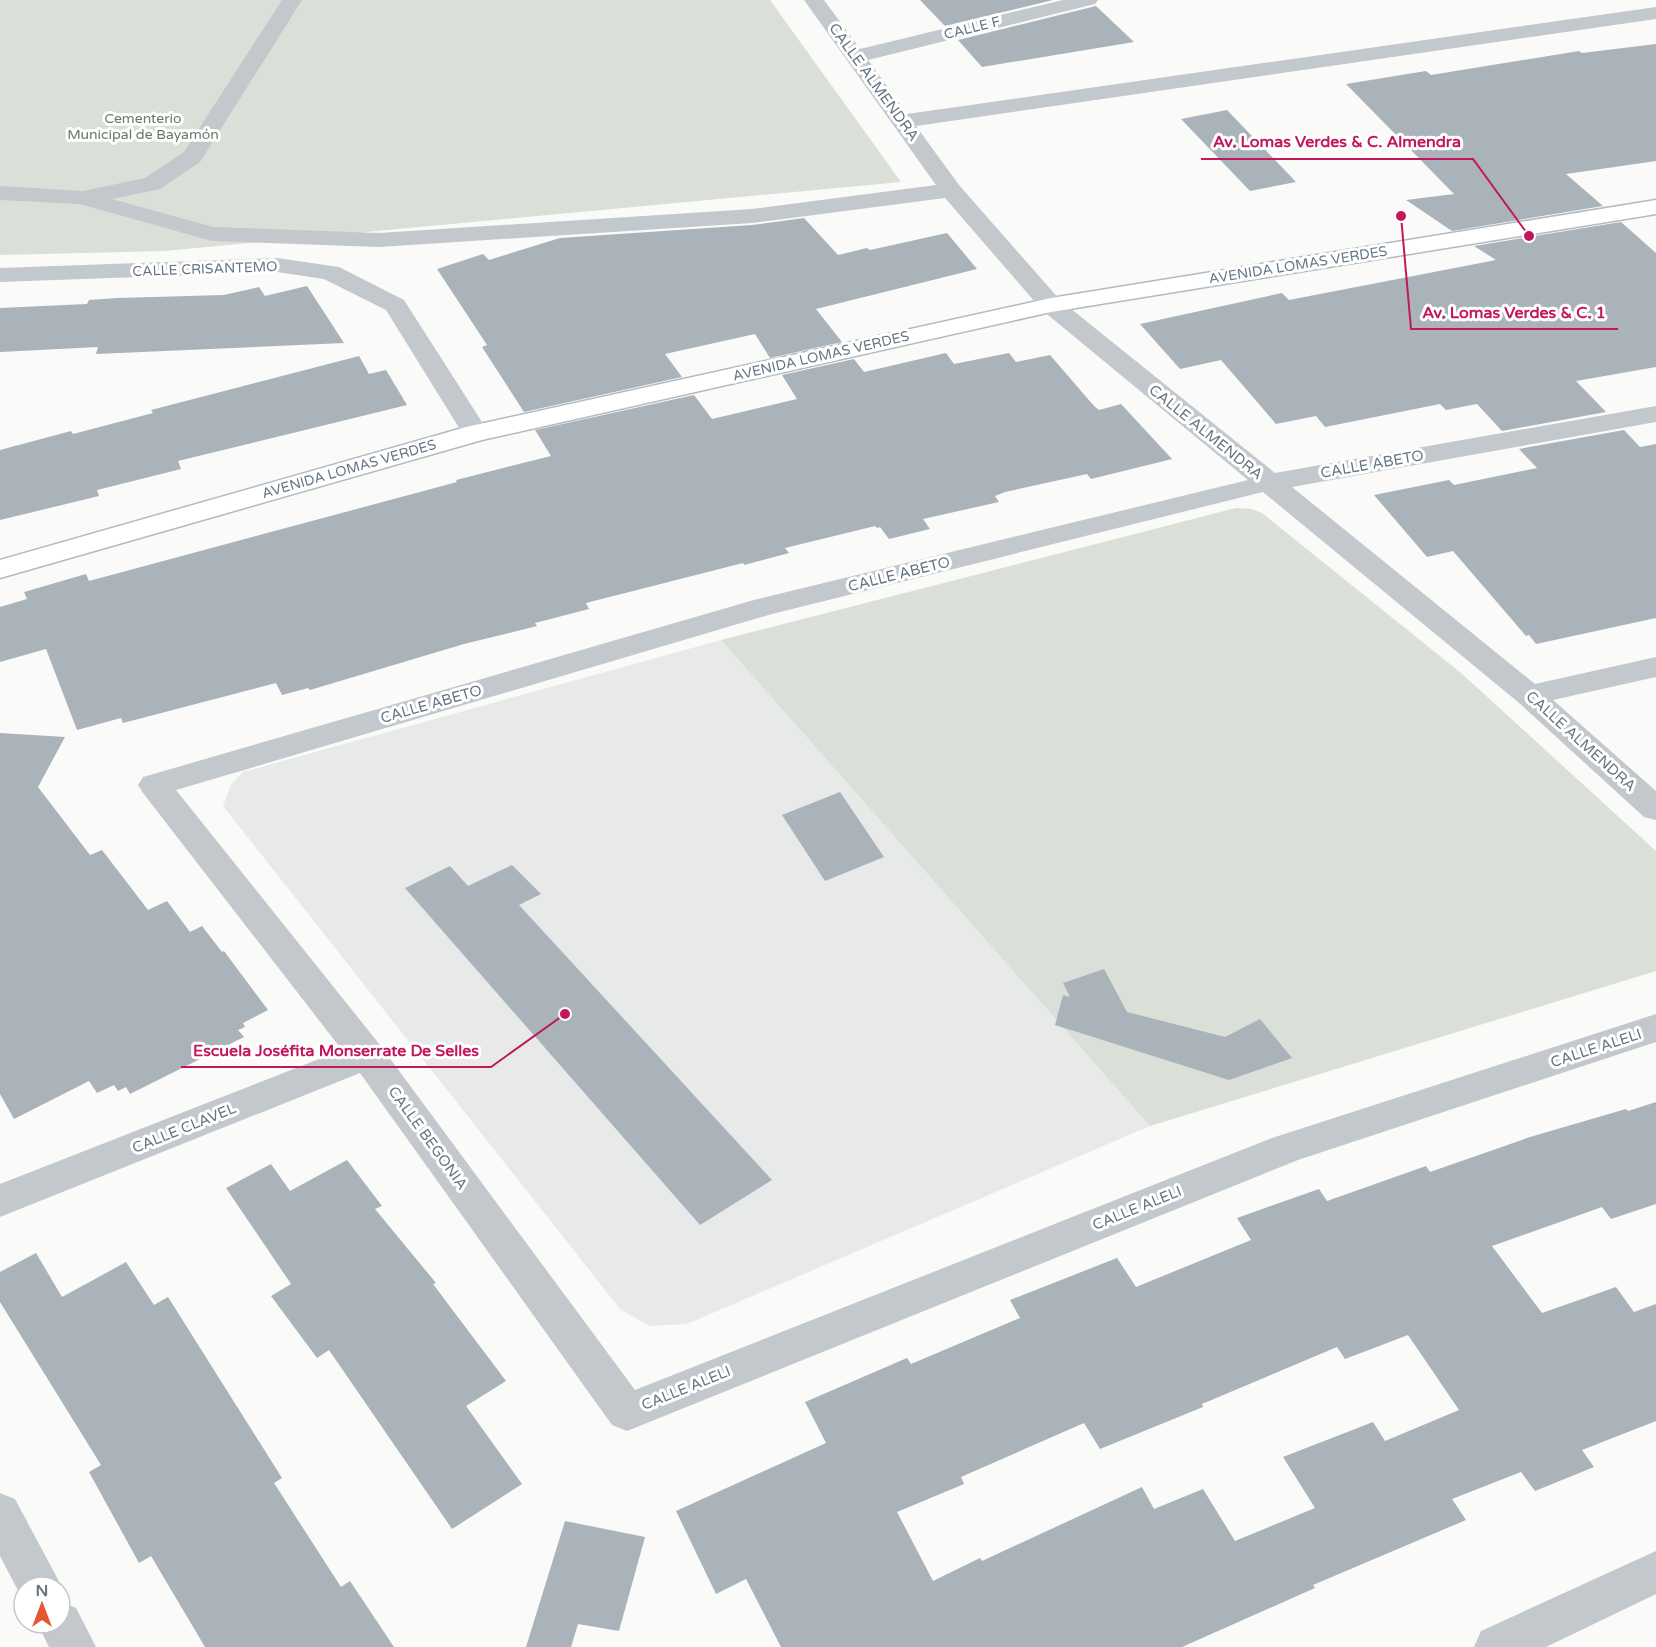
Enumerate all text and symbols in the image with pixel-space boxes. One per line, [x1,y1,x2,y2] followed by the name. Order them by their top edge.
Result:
[942,13,1002,43] street label: CALLE F
[825,19,923,145] street label: CALLE ALMENDRA
[67,110,219,143] park label: Cementerio Municipal de Bayamón
[1201,125,1473,159] callout: Av. Lomas Verdes & C. Almendra
[1213,132,1461,152] text: Av. Lomas Verdes & C. Almendra
[1208,242,1389,288] street label: AVENIDA LOMAS VERDES
[132,258,278,280] street label: CALLE CRISANTEMO
[1411,295,1618,329] callout: Av. Lomas Verdes & C. 1
[1422,303,1606,323] text: Av. Lomas Verdes & C. 1
[731,327,911,385] street label: AVENIDA LOMAS VERDES
[1145,381,1267,483] street label: CALLE ALMENDRA
[260,436,438,502] street label: AVENIDA LOMAS VERDES
[1319,446,1425,482] street label: CALLE ABETO
[846,553,952,595] street label: CALLE ABETO
[378,681,484,727] street label: CALLE ABETO
[1522,687,1640,795] street label: CALLE ALMENDRA
[1548,1025,1644,1071] street label: CALLE ALELI
[181,1033,491,1067] callout: Escuela Joséfita Monserrate De Selles
[193,1041,479,1061] text: Escuela Joséfita Monserrate De Selles
[384,1083,472,1193] street label: CALLE BEGONIA
[130,1099,239,1157] street label: CALLE CLAVEL
[1090,1182,1184,1234] street label: CALLE ALELI
[639,1362,733,1414] street label: CALLE ALELI
[12,1575,72,1635] north arrow
[36,1581,48,1601] text: N

